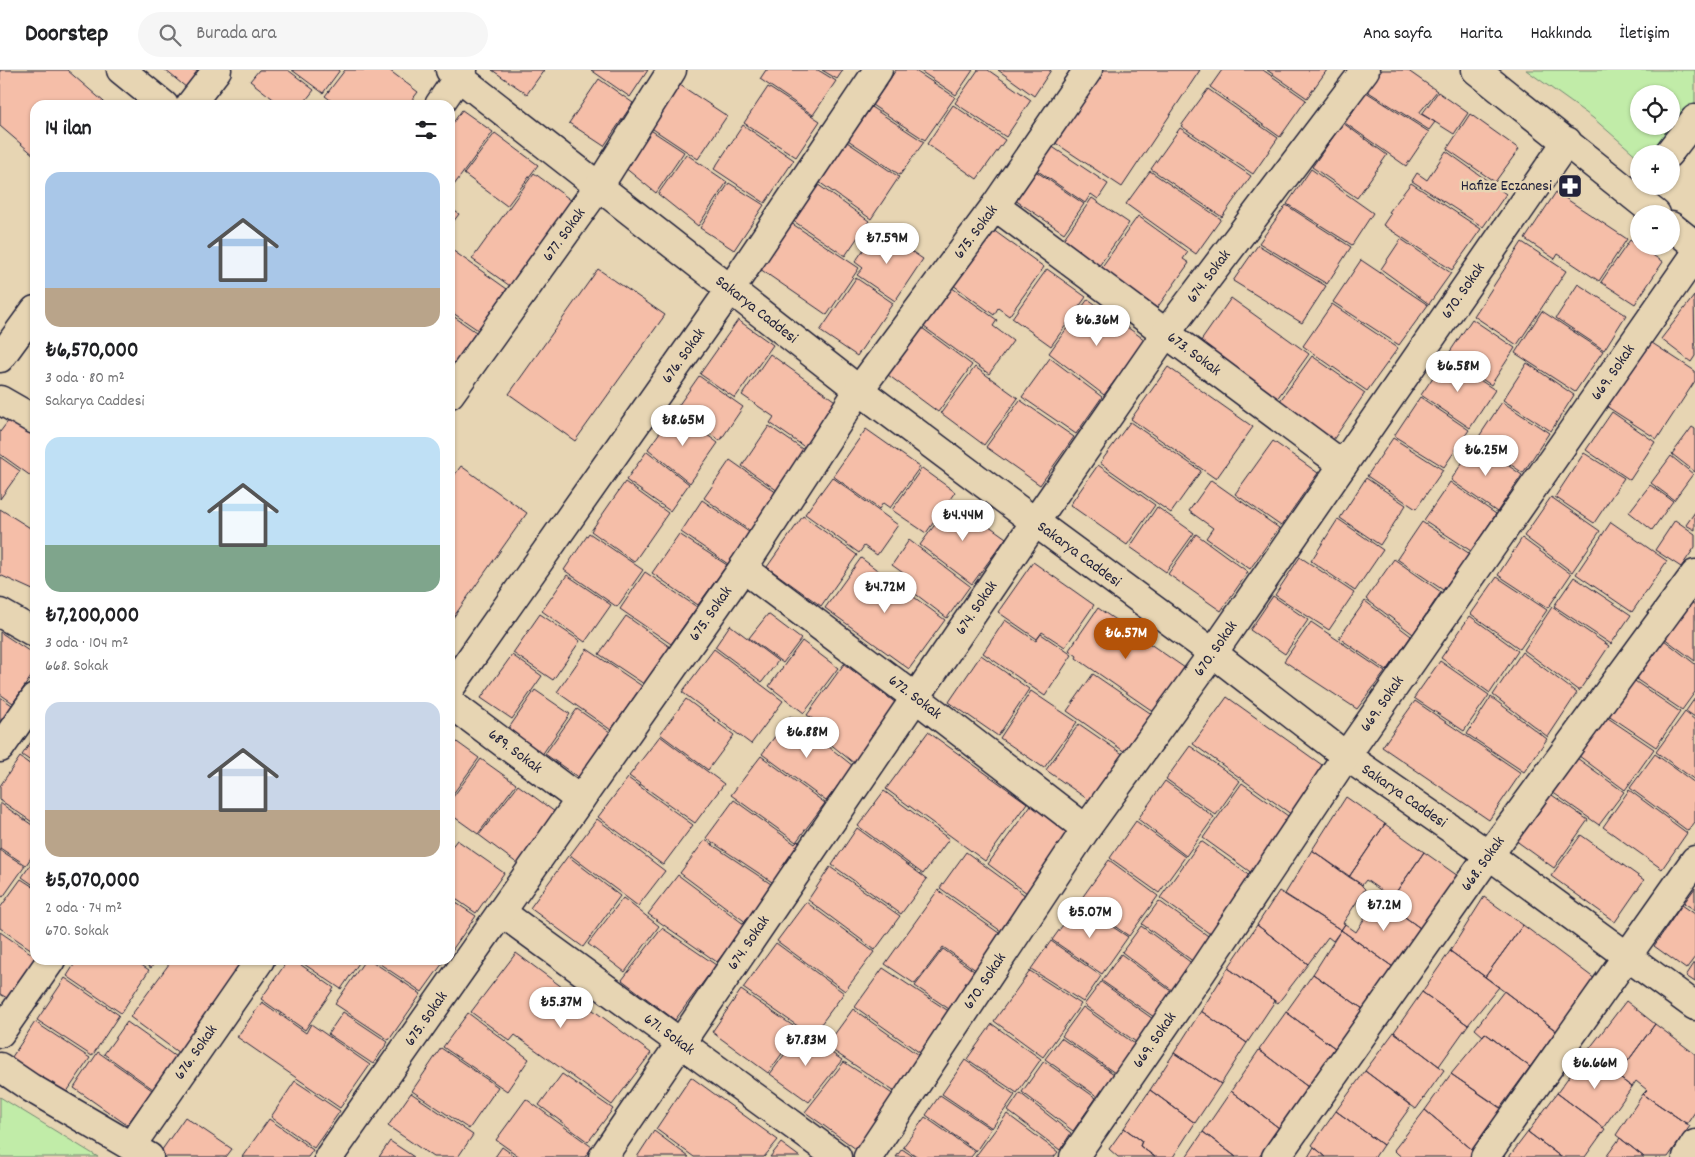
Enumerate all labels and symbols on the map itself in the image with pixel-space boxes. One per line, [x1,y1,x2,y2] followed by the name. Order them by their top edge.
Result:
[1557,173,1583,199] pharmacy icon: Hafize Eczanesi
[1461,175,1552,198] place label: Hafize Eczanesi
[948,200,1004,264] street label: 675. Sokak
[537,203,591,266] street label: 677. Sokak
[846,222,928,265] pin: ₺7.59M
[1181,245,1237,308] street label: 674. Sokak
[1436,258,1491,324] street label: 670. Sokak
[710,270,803,349] street label: Sakarya Caddesi
[1056,304,1138,347] pin: ₺6.36M
[656,324,711,388] street label: 676. Sokak
[1162,326,1226,382] street label: 673. Sokak
[1585,340,1641,405] street label: 669. Sokak
[1417,350,1499,393] pin: ₺6.58M
[642,404,724,447] pin: ₺8.65M
[1445,434,1527,477] pin: ₺6.25M
[922,500,1004,542] pin: ₺4.44M
[1032,516,1126,593] street label: Sakarya Caddesi
[844,572,926,614] pin: ₺4.72M
[950,576,1003,640] street label: 674. Sokak
[683,582,738,646] street label: 675. Sokak
[1188,616,1244,681] street label: 670. Sokak
[1085,618,1167,660] pin: ₺6.57M
[883,669,947,725] street label: 672. Sokak
[1354,671,1410,737] street label: 669. Sokak
[766,716,848,759] pin: ₺6.88M
[483,723,547,779] street label: 689. Sokak
[1357,758,1451,834] street label: Sakarya Caddesi
[1455,831,1511,896] street label: 668. Sokak
[1349,890,1419,932] pin: ₺7.2M
[1049,896,1131,939] pin: ₺5.07M
[722,911,776,975] street label: 674. Sokak
[958,948,1012,1014] street label: 670. Sokak
[520,986,602,1029] pin: ₺5.37M
[399,987,454,1051] street label: 675. Sokak
[1127,1007,1182,1073] street label: 669. Sokak
[639,1008,700,1061] street label: 671. Sokak
[169,1020,223,1085] street label: 676. Sokak
[765,1024,847,1067] pin: ₺7.83M
[1554,1048,1636,1090] pin: ₺6.66M

